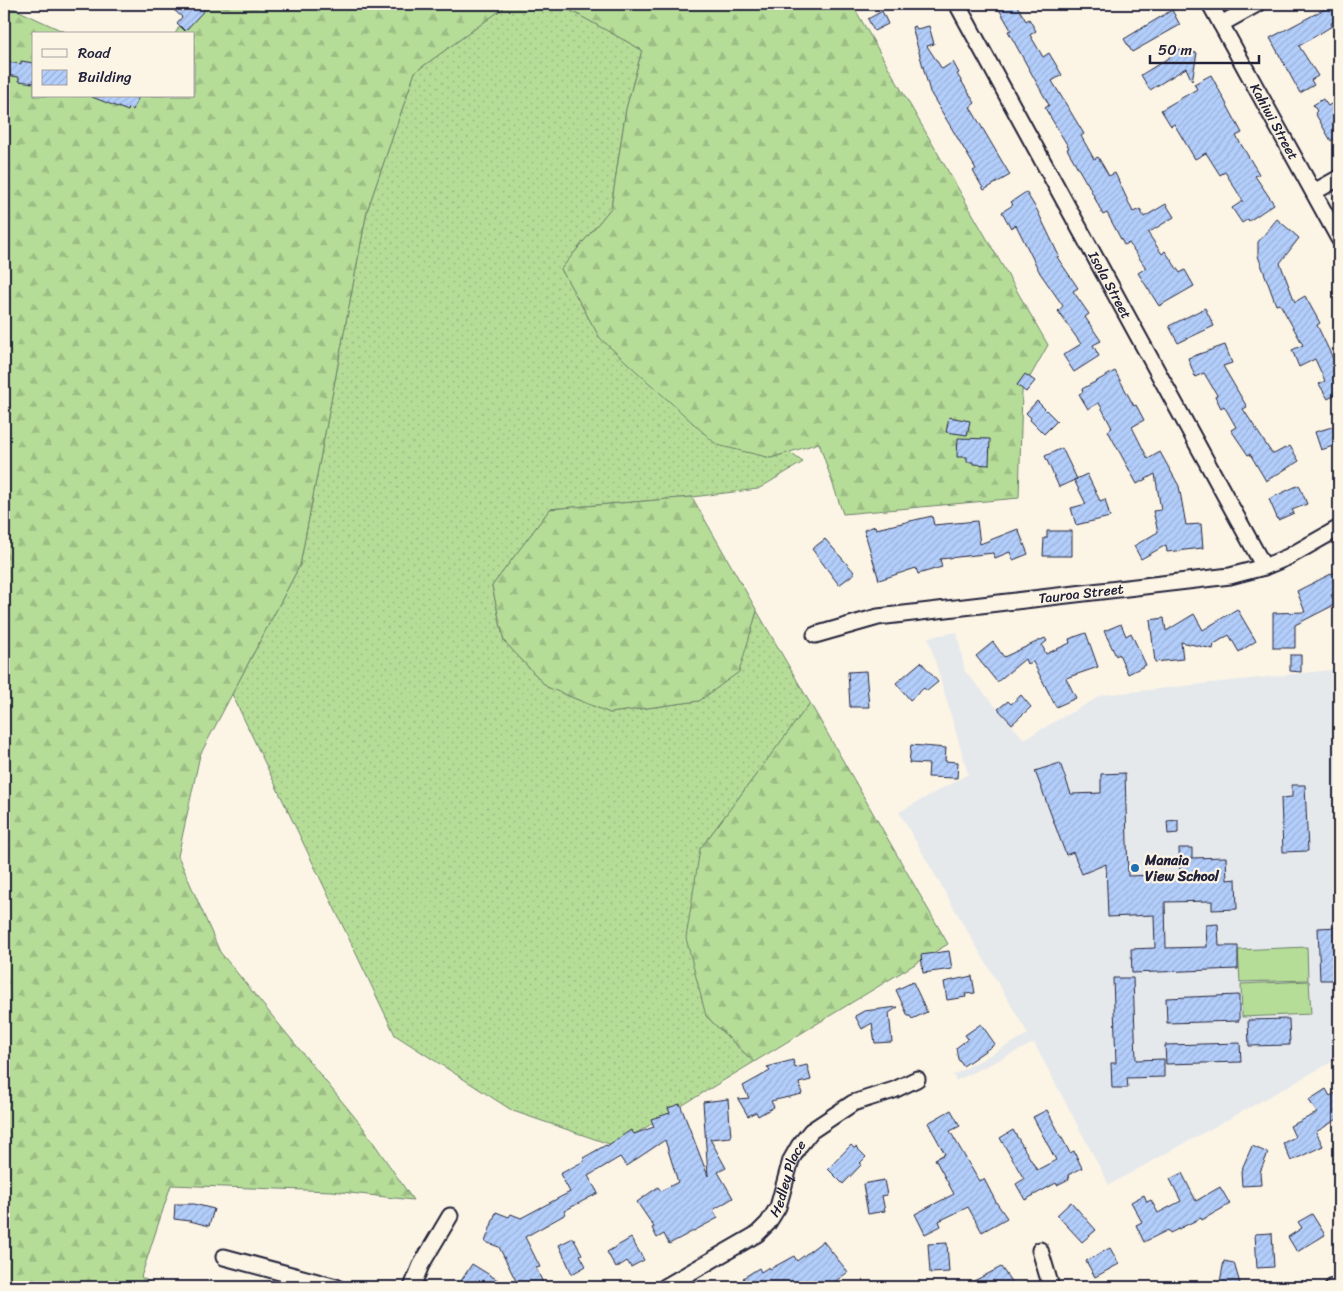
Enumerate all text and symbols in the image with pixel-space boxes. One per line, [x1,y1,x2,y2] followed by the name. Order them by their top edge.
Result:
[32,32,195,98] legend
[1150,32,1259,64] scale bar
[1158,37,1193,63] text: 50 m
[78,40,111,66] text: Road
[78,64,132,90] text: Building
[1243,79,1305,165] street label: Kahiwi Street
[1081,246,1138,324] street label: Isola Street
[1037,576,1125,611] street label: Tauroa Street
[1144,848,1220,889] place label: Manaia View School
[1129,862,1141,874] marker: Manaia View School
[763,1134,813,1222] street label: Hedley Place

